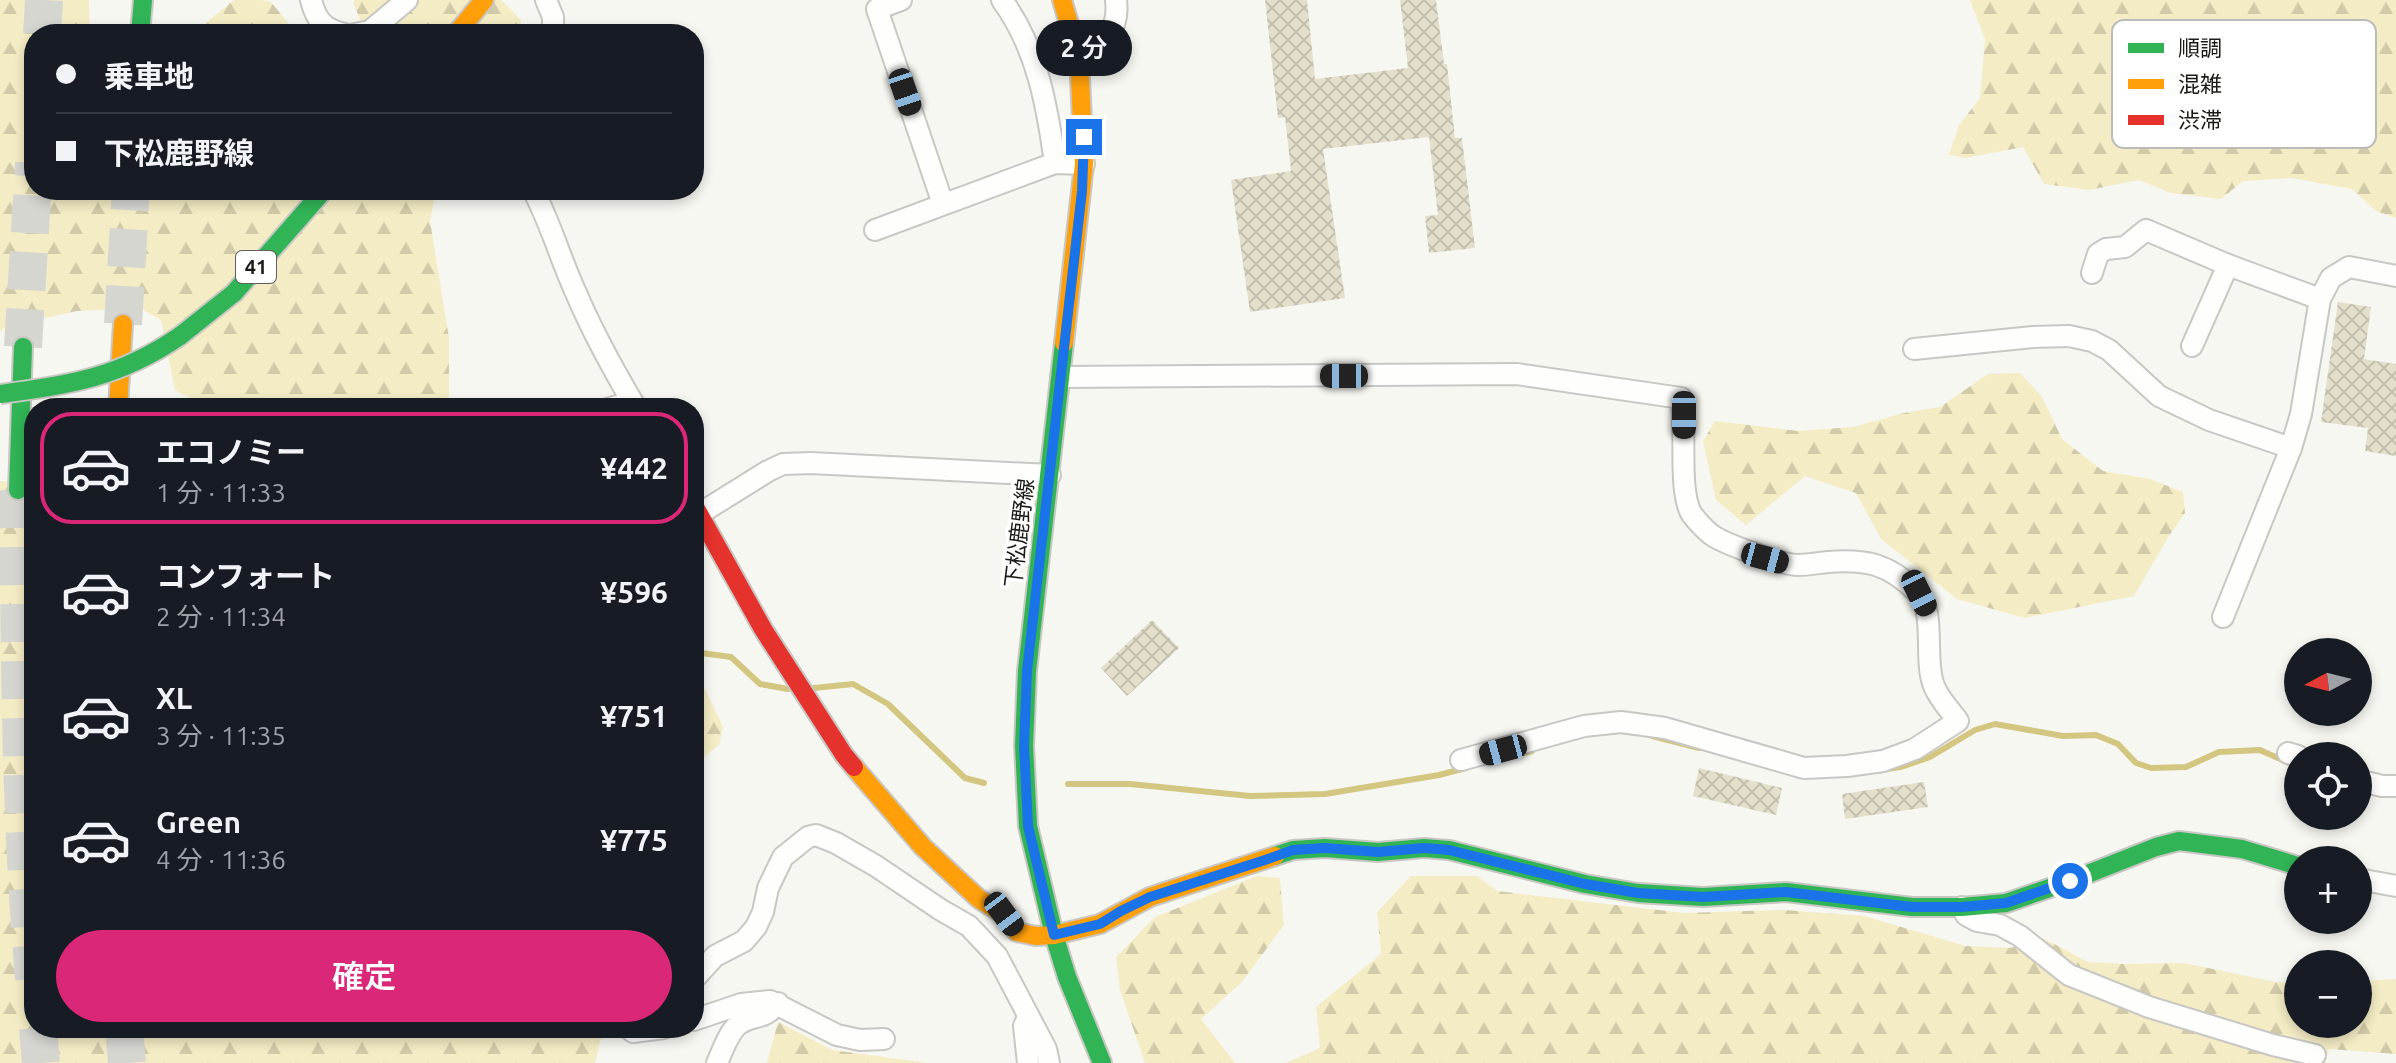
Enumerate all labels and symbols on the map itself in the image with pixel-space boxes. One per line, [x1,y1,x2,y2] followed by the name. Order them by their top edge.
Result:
[2112,20,2376,148] legend
[1036,21,1132,77] callout: 2 分
[2178,35,2222,60] text: 順調
[886,65,924,119] car
[2178,71,2222,96] text: 混雑
[2178,107,2222,132] text: 渋滞
[1066,119,1102,155] route end
[236,251,276,283] road number: 41
[1320,364,1368,388] car
[1672,391,1696,439] car
[999,477,1038,589] street label: 下松鹿野線
[1739,540,1791,576] car
[1898,566,1940,620] car
[2284,638,2372,726] north arrow
[1477,732,1529,768] car
[2052,863,2088,899] route start
[980,888,1028,940] car

